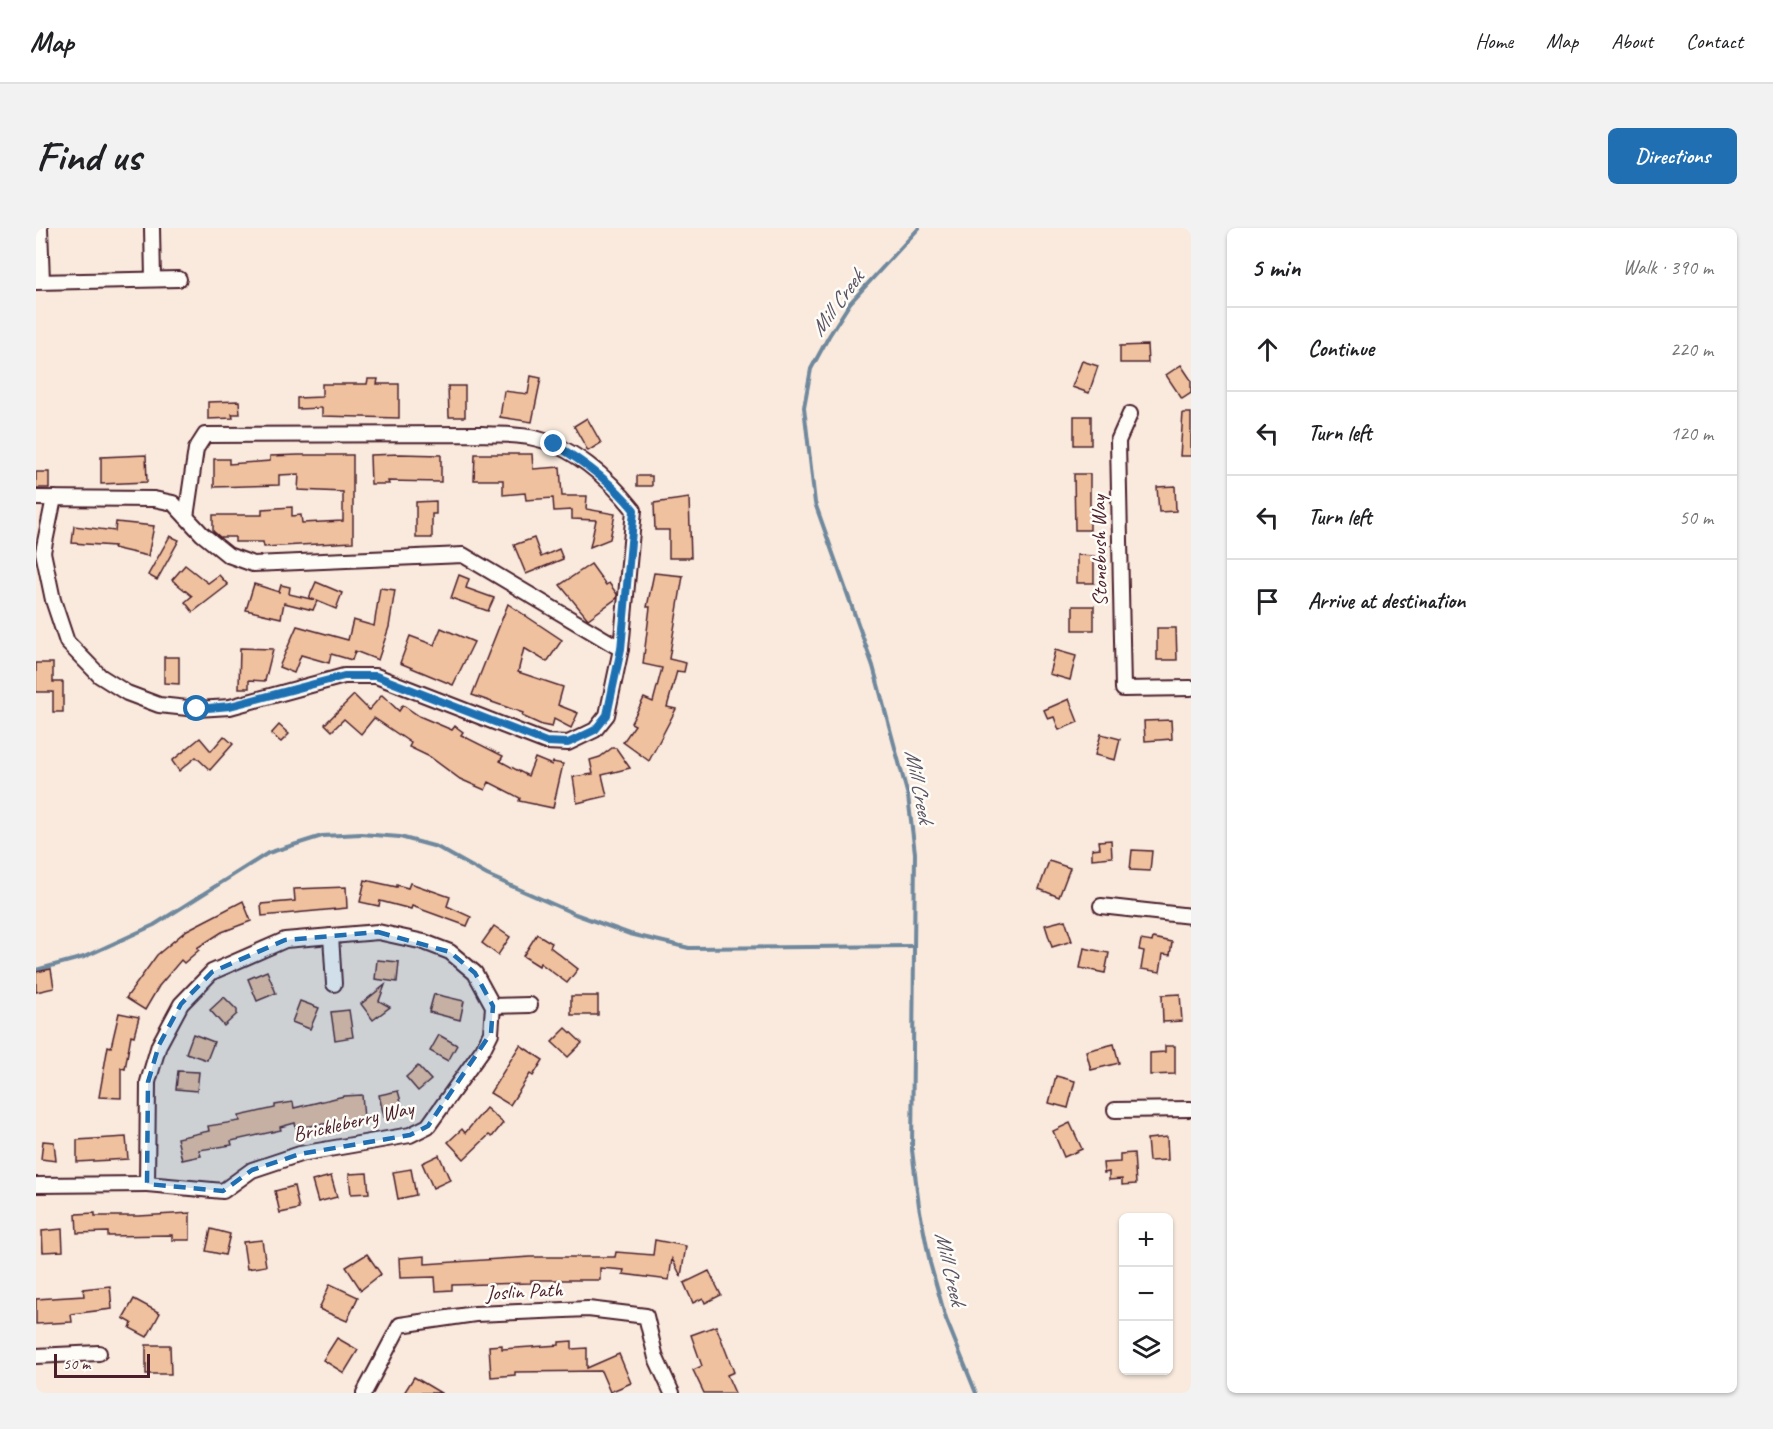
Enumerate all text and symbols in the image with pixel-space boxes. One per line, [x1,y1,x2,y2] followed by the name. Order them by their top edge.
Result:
[30,24,73,59] text: Map
[1475,28,1513,54] text: Home
[1546,28,1578,54] text: Map
[1611,28,1653,54] text: About
[1686,28,1743,54] text: Contact
[1608,128,1737,184] button: Directions
[36,130,141,183] text: Find us
[1251,251,1300,284] text: 5 min
[1623,255,1713,280] text: Walk · 390 m
[804,262,872,342] water label: Mill Creek
[1251,333,1284,366] icon: ahead
[1308,335,1374,363] text: Continue
[1670,337,1713,362] text: 220 m
[1251,417,1284,450] icon: left
[1308,419,1372,447] text: Turn left
[1670,421,1713,446] text: 120 m
[540,430,566,456] route end
[1085,493,1113,607] street label: Stonebush Way
[1251,501,1284,534] icon: left
[1308,503,1372,531] text: Turn left
[1679,505,1713,530] text: 50 m
[1251,585,1284,618] icon: arrive
[1308,587,1465,615] text: Arrive at destination
[183,695,209,721] route start
[898,747,941,829] water label: Mill Creek
[290,1094,417,1147] street label: Brickleberry Way
[1119,1213,1173,1375] map controls
[1119,1213,1173,1267] button: +
[928,1229,973,1311] water label: Mill Creek
[1119,1267,1173,1321] button: −
[484,1276,564,1306] street label: Joslin Path
[1119,1321,1173,1375] button: layers
[54,1351,150,1378] scale bar
[63,1354,90,1374] text: 50 m

